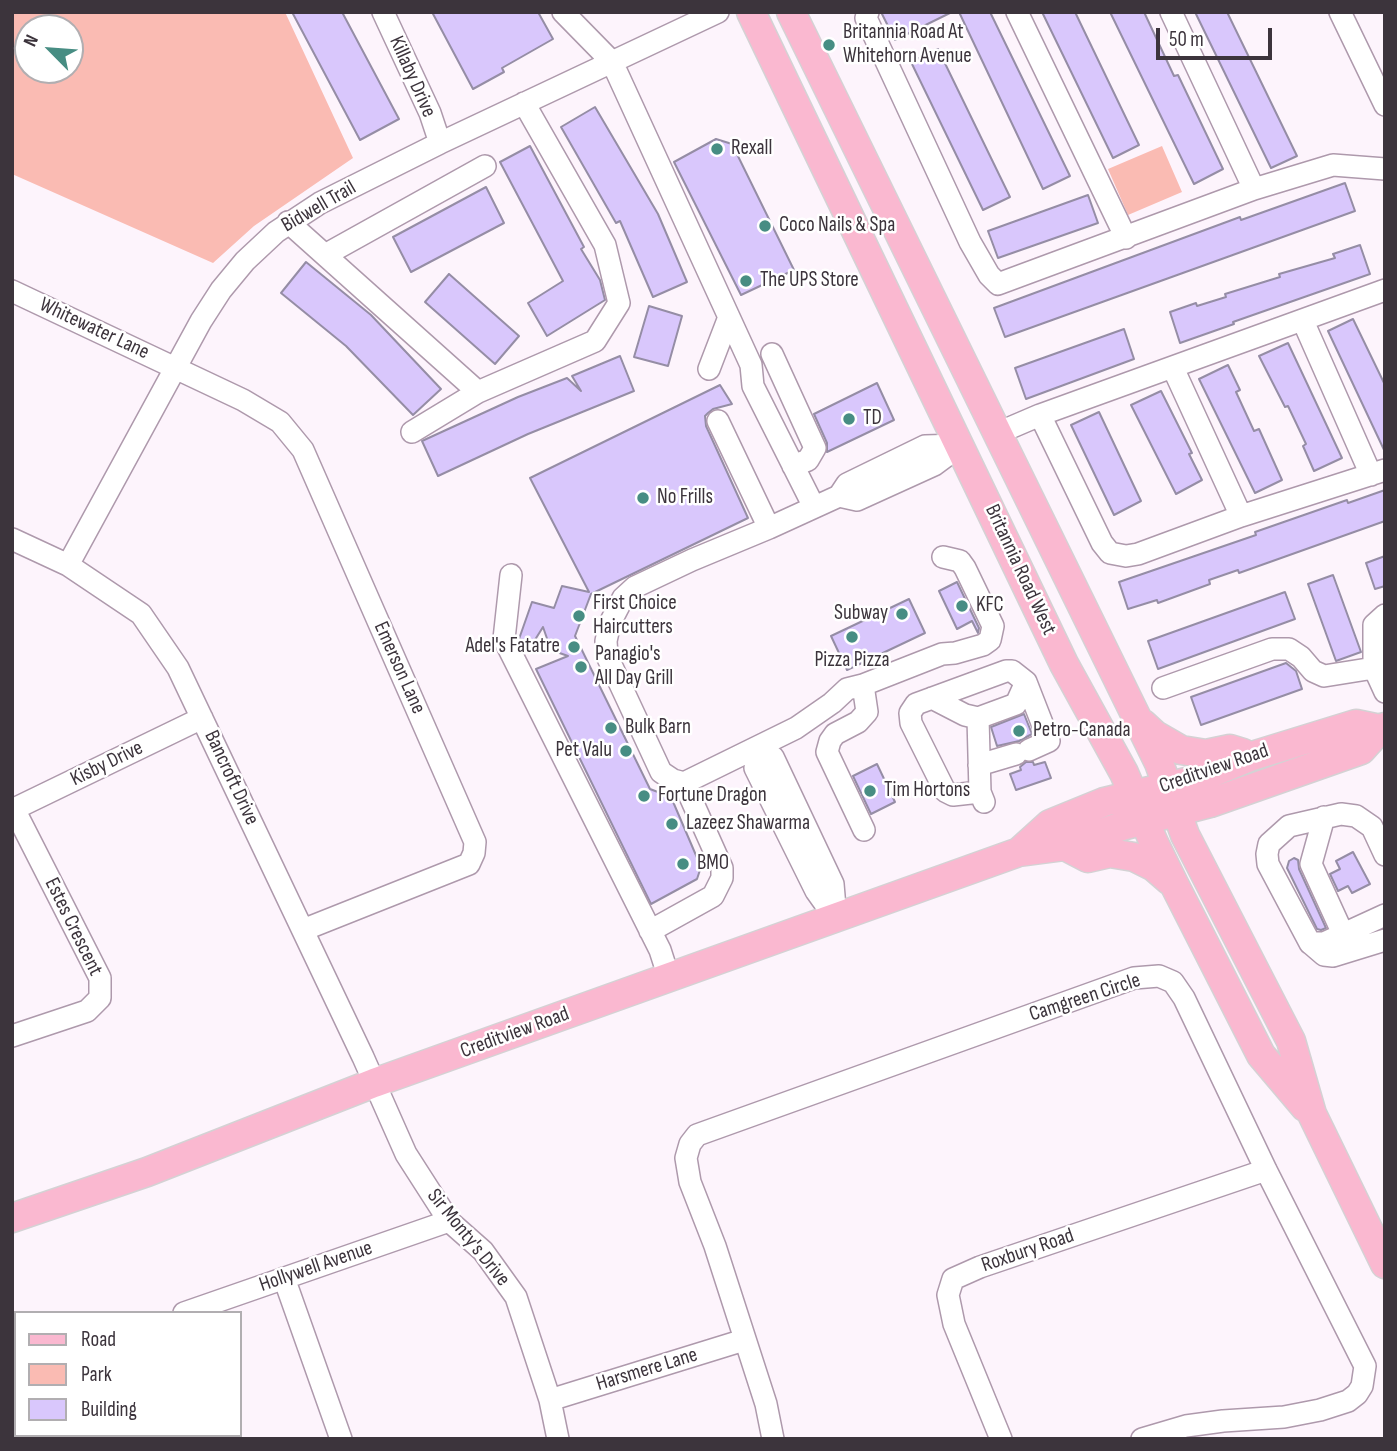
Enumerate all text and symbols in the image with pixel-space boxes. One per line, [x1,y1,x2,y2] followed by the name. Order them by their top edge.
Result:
[14,14,84,84] north arrow
[1159,14,1274,58] scale bar
[843,20,972,70] place label: Britannia Road At Whitehorn Avenue
[1169,27,1204,52] text: 50 m
[19,31,44,50] text: N
[383,33,441,121] street label: Killaby Drive
[821,37,837,53] marker: Britannia Road At Whitehorn Avenue
[731,136,772,162] place label: Rexall
[709,141,725,157] marker: Rexall
[277,176,361,238] street label: Bidwell Trail
[779,213,895,239] place label: Coco Nails & Spa
[757,218,773,234] marker: Coco Nails & Spa
[760,268,859,294] place label: The UPS Store
[738,273,754,289] marker: The UPS Store
[35,293,153,365] street label: Whitewater Lane
[863,406,882,432] place label: TD
[841,411,857,427] marker: TD
[657,485,713,511] place label: No Frills
[635,490,651,506] marker: No Frills
[979,501,1061,639] street label: Britannia Road West
[593,591,677,641] place label: First Choice Haircutters
[976,593,1004,619] place label: KFC
[954,598,970,614] marker: KFC
[834,601,888,627] place label: Subway
[894,606,910,622] marker: Subway
[571,608,587,624] marker: First Choice Haircutters
[368,618,430,718] street label: Emerson Lane
[844,629,860,645] marker: Pizza Pizza
[465,634,560,660] place label: Adel's Fatatre
[566,639,582,655] marker: Adel's Fatatre
[595,642,673,692] place label: Panagio's All Day Grill
[814,648,890,674] place label: Pizza Pizza
[573,659,589,675] marker: Panagio's All Day Grill
[625,715,691,741] place label: Bulk Barn
[1033,718,1131,744] place label: Petro-Canada
[603,720,619,736] marker: Bulk Barn
[1011,723,1027,739] marker: Petro-Canada
[198,727,264,829] street label: Bancroft Drive
[67,736,147,792] street label: Kisby Drive
[555,738,612,764] place label: Pet Valu
[1156,739,1272,799] street label: Creditview Road
[618,743,634,759] marker: Pet Valu
[884,778,970,804] place label: Tim Hortons
[658,783,767,809] place label: Fortune Dragon
[862,783,878,799] marker: Tim Hortons
[636,788,652,804] marker: Fortune Dragon
[686,811,810,837] place label: Lazeez Shawarma
[664,816,680,832] marker: Lazeez Shawarma
[697,851,729,877] place label: BMO
[675,856,691,872] marker: BMO
[38,874,108,980] street label: Estes Crescent
[1026,968,1144,1028] street label: Camgreen Circle
[457,1002,573,1064] street label: Creditview Road
[421,1184,515,1292] street label: Sir Monty's Drive
[979,1223,1077,1279] street label: Roxbury Road
[256,1236,376,1298] street label: Hollywell Avenue
[14,1311,242,1437] legend
[81,1327,116,1352] text: Road
[593,1343,701,1397] street label: Harsmere Lane
[81,1362,112,1387] text: Park
[81,1397,137,1422] text: Building

